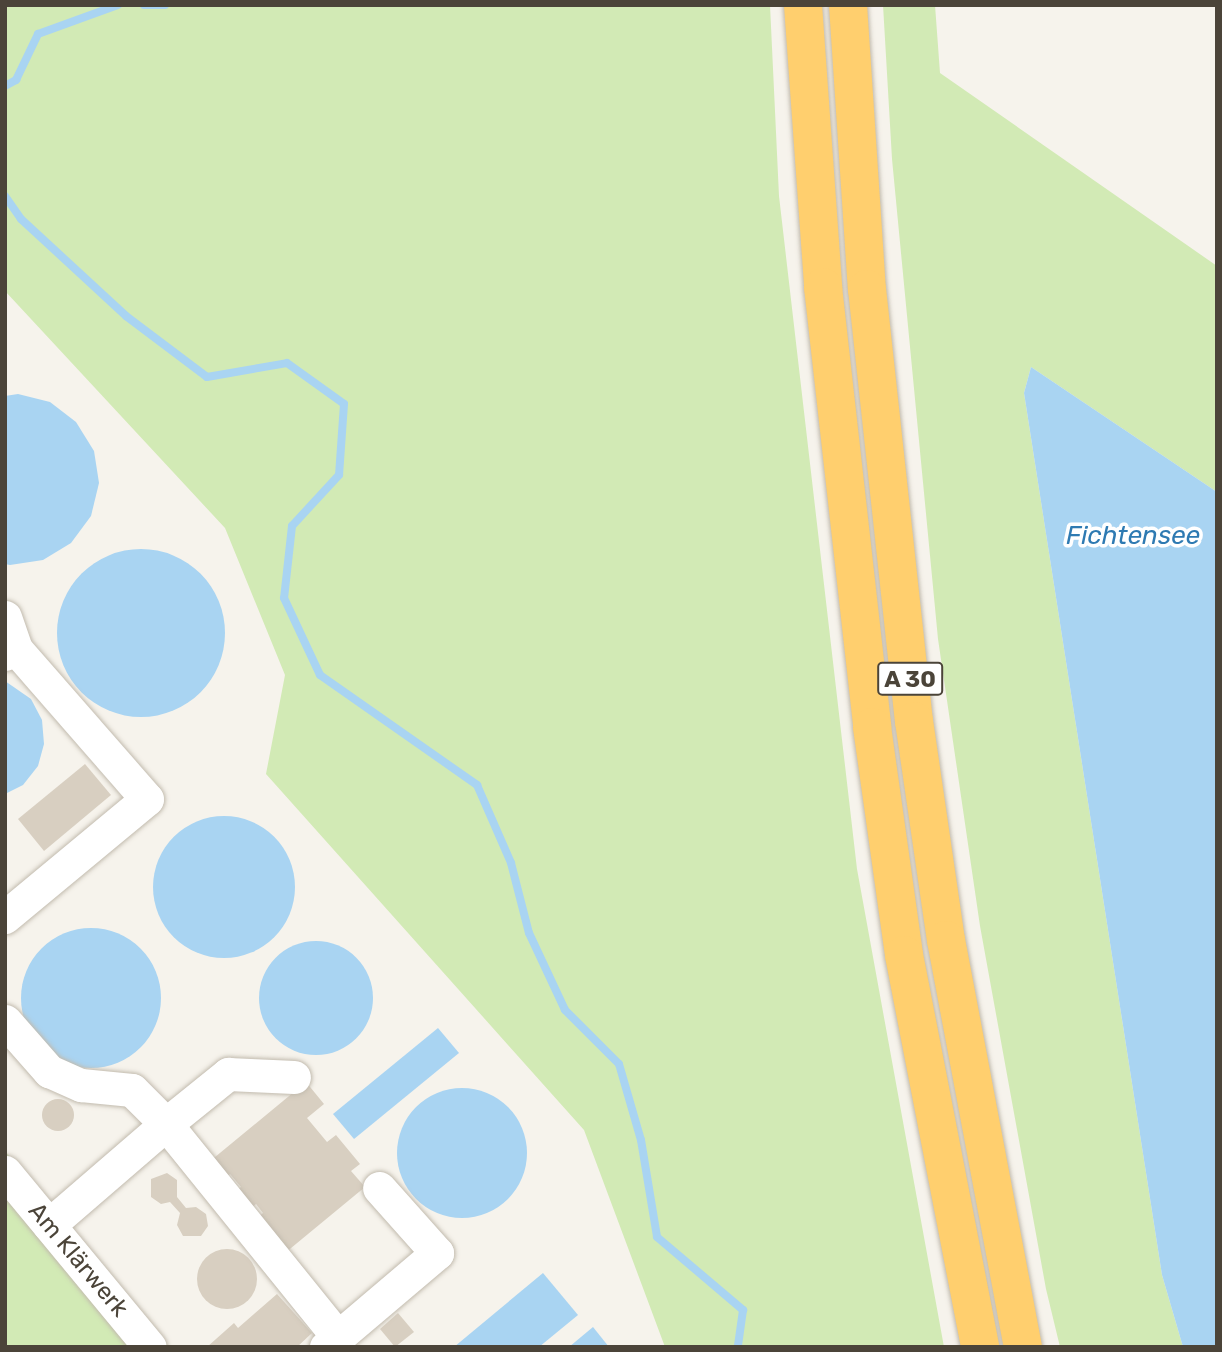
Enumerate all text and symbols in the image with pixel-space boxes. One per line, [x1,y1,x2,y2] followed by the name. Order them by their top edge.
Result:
[1066,520,1200,552] water label: Fichtensee
[877,660,943,698] road number: A 30
[22,1197,134,1323] street label: Am Klärwerk

